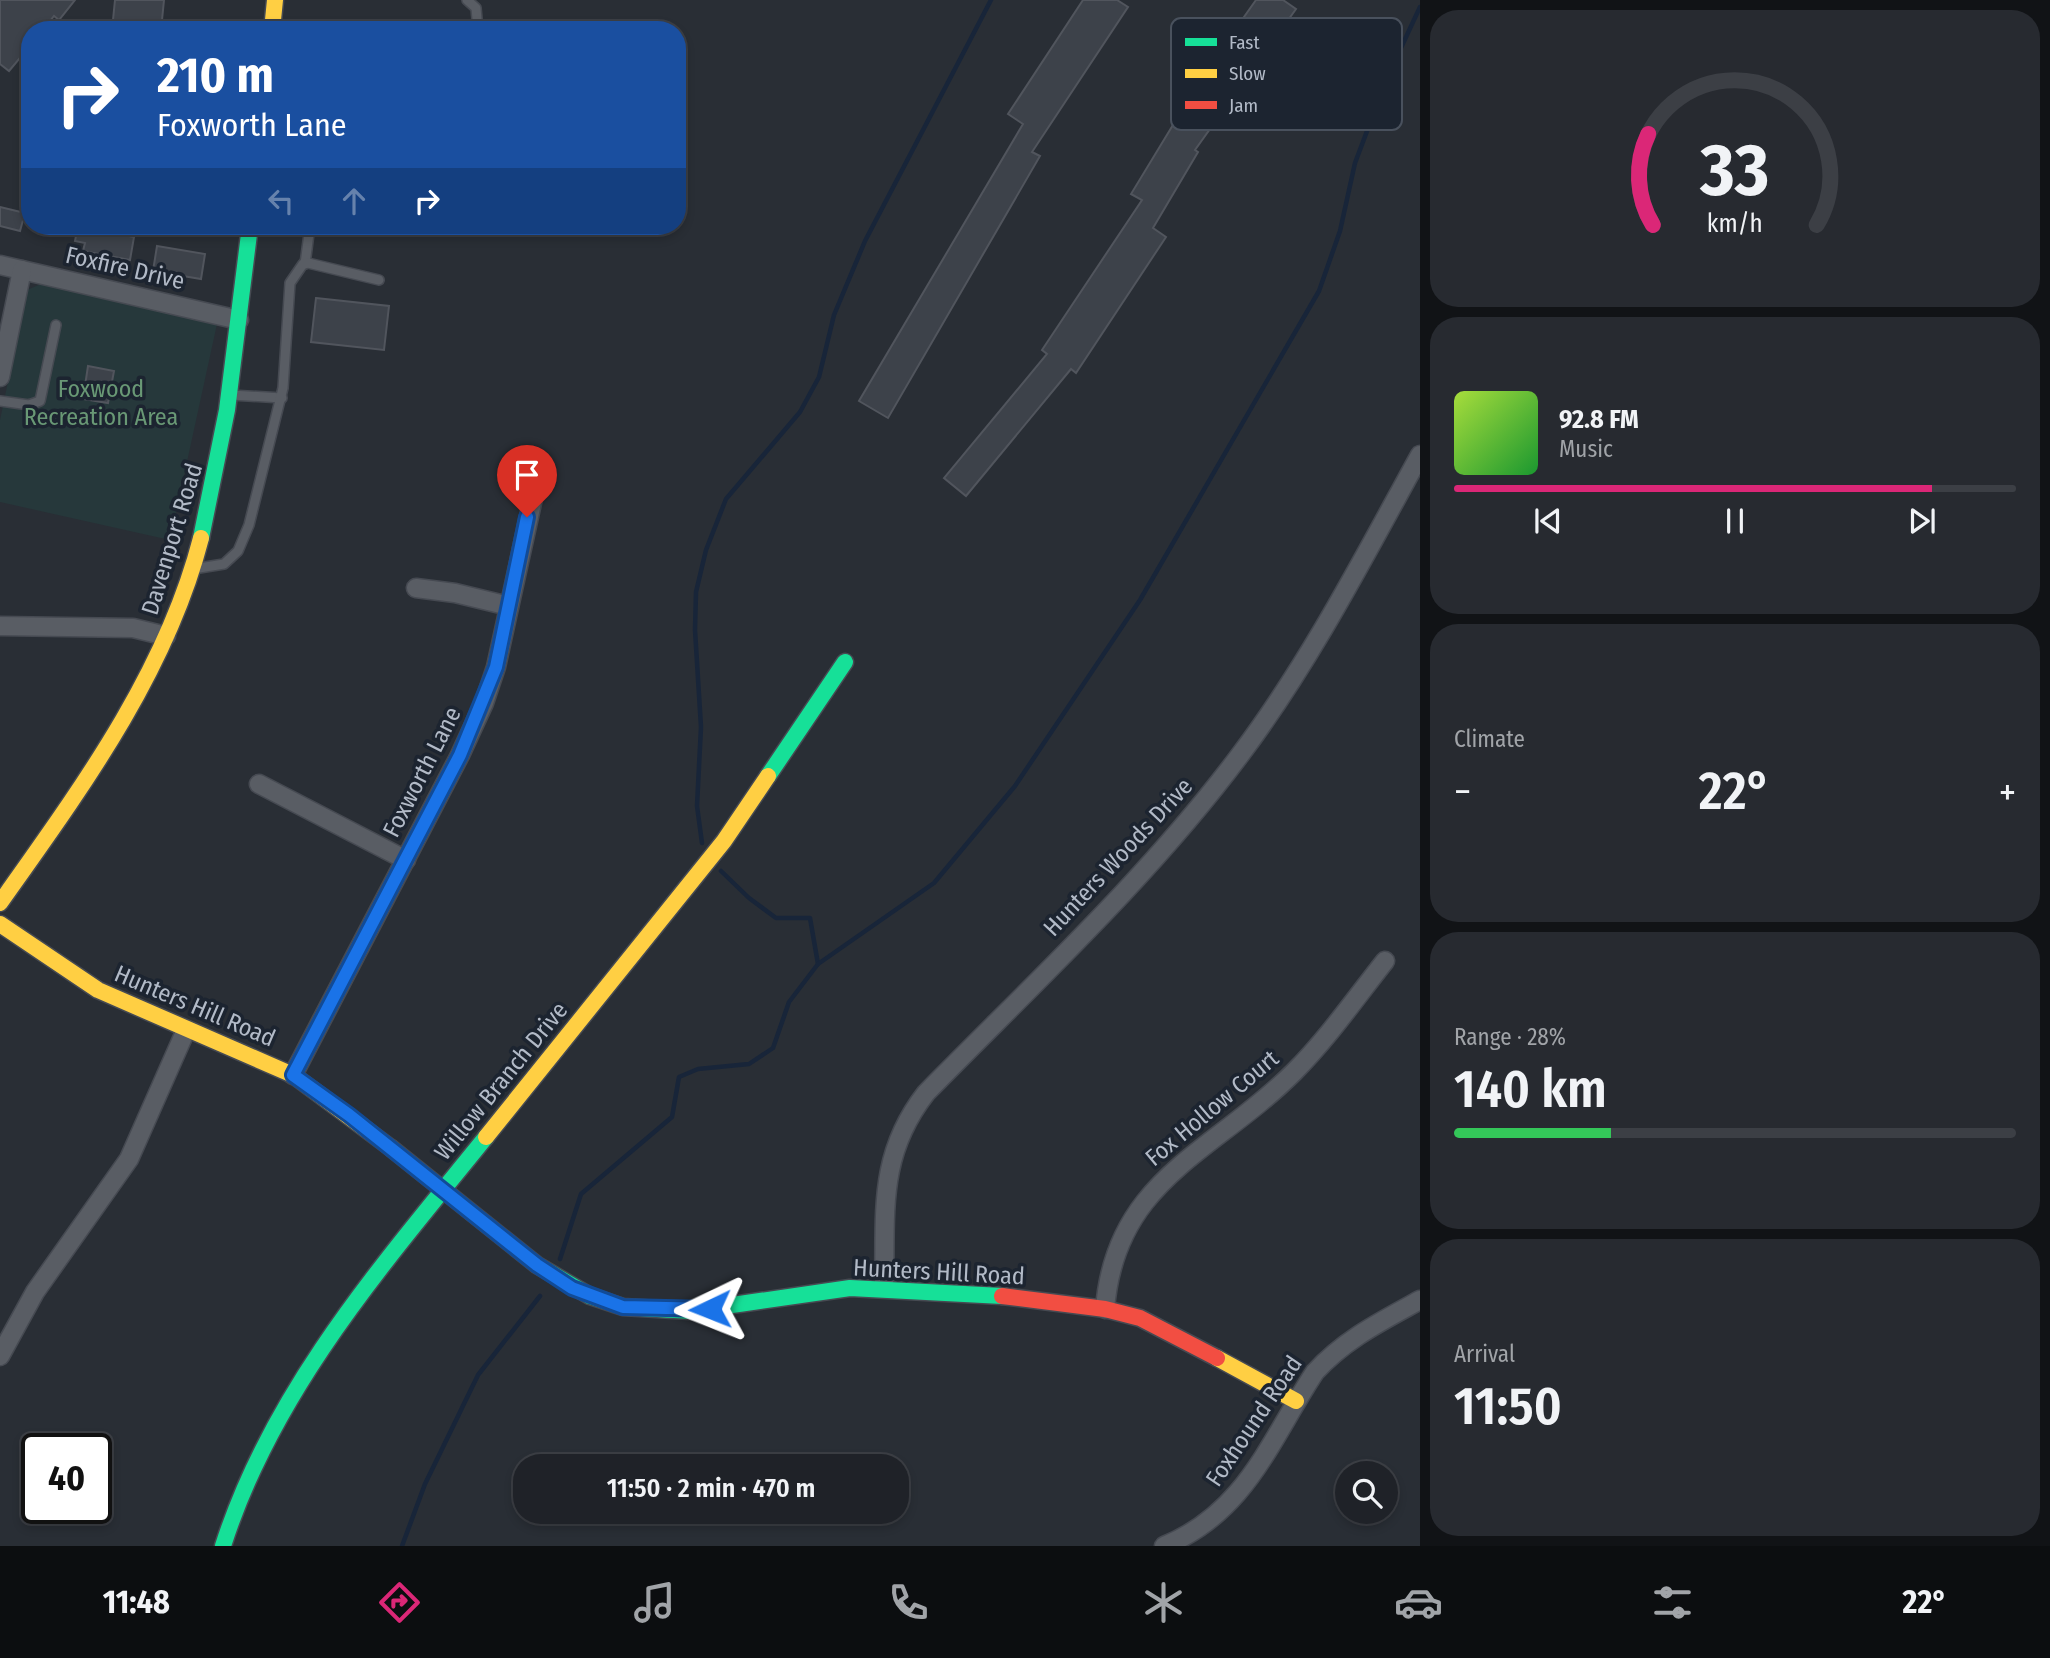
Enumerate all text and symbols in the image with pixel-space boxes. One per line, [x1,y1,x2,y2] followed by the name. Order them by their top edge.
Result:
[1171,18,1402,130] legend
[1229,31,1260,54] text: Fast
[157,46,274,105] text: 210 m
[42,49,133,140] icon: right
[1229,62,1266,85] text: Slow
[1229,94,1258,117] text: Jam
[157,106,347,144] text: Foxworth Lane
[1700,127,1769,214] text: 33
[262,182,300,220] icon: left
[335,182,373,220] icon: ahead
[408,182,446,220] icon: right
[1707,208,1763,238] text: km/h
[63,241,187,295] street label: Foxfire Drive
[24,375,178,431] park label: Foxwood Recreation Area
[1559,404,1639,435] text: 92.8 FM
[1559,435,1613,463] text: Music
[497,445,557,517] pin
[508,456,546,494] icon: arrive
[136,460,208,618] street label: Davenport Road
[1529,502,1567,540] icon: previous
[1716,502,1754,540] icon: pause
[1903,502,1941,540] icon: next
[377,702,467,842] street label: Foxworth Lane
[1454,725,1525,753] text: Climate
[1699,760,1771,823] text: 22°
[1454,769,1471,815] text: −
[1999,769,2016,815] text: +
[1038,772,1198,942] street label: Hunters Woods Drive
[111,960,279,1052] street label: Hunters Hill Road
[429,996,573,1166] street label: Willow Branch Drive
[1454,1023,1566,1051] text: Range · 28%
[1140,1044,1284,1172] street label: Fox Hollow Court
[1454,1058,1607,1121] text: 140 km
[853,1254,1025,1290] street label: Hunters Hill Road
[673,1272,747,1346] position arrow
[1454,1340,1515,1368] text: Arrival
[1200,1350,1308,1492] street label: Foxhound Road
[1454,1375,1562,1438] text: 11:50
[21,1433,112,1524] speed limit sign: 40
[1335,1461,1398,1524] map controls
[1335,1461,1398,1524] button: search
[607,1473,815,1504] text: 11:50 · 2 min · 470 m
[375,1578,424,1627] icon: directions
[630,1578,679,1627] icon: music
[884,1578,933,1627] icon: phone
[1139,1578,1188,1627] icon: climate
[1394,1578,1443,1627] icon: car
[1648,1578,1697,1627] icon: filters
[103,1583,170,1621] text: 11:48
[1903,1583,1947,1621] text: 22°

